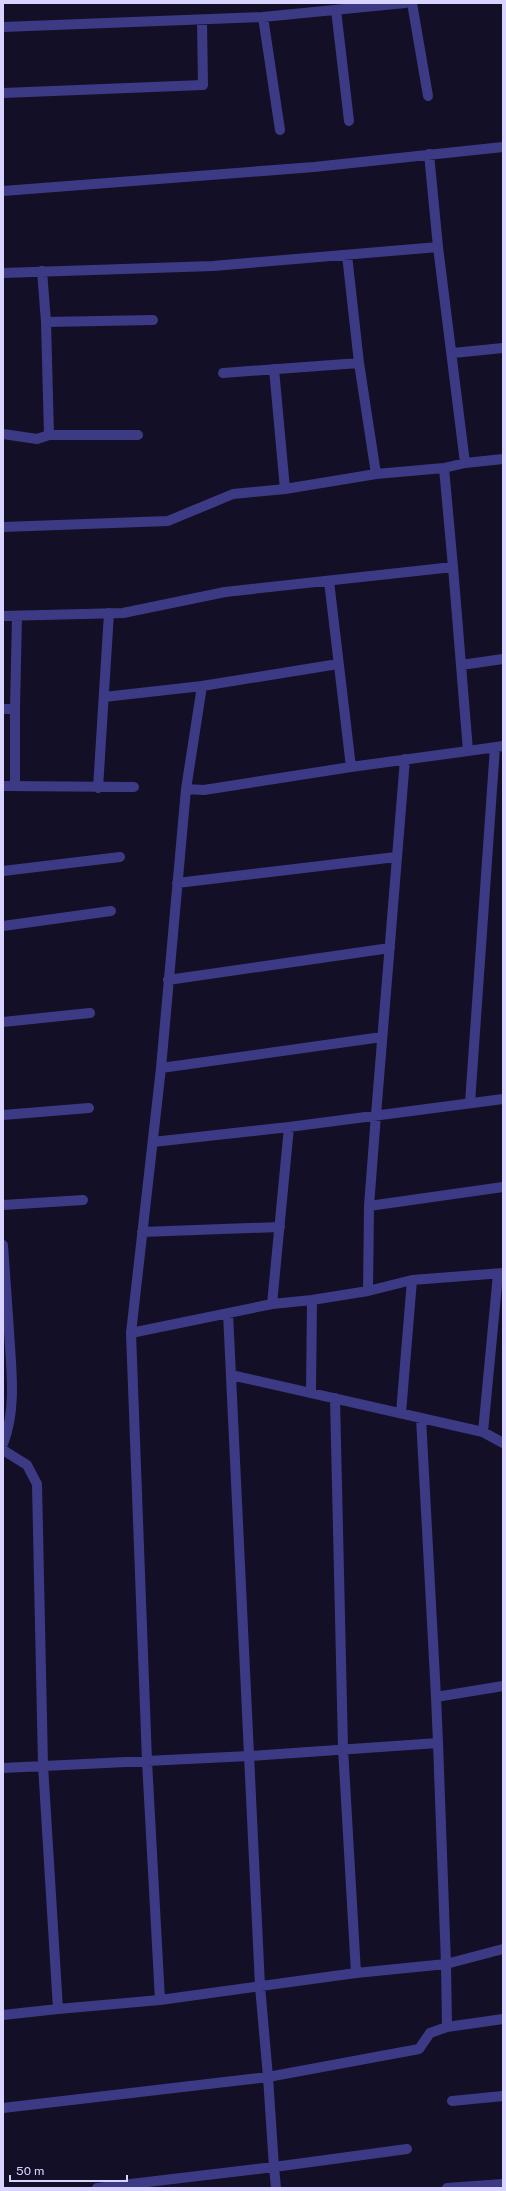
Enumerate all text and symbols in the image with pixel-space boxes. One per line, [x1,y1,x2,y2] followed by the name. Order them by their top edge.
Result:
[10,2157,127,2183] scale bar
[16,2164,44,2178] text: 50 m

